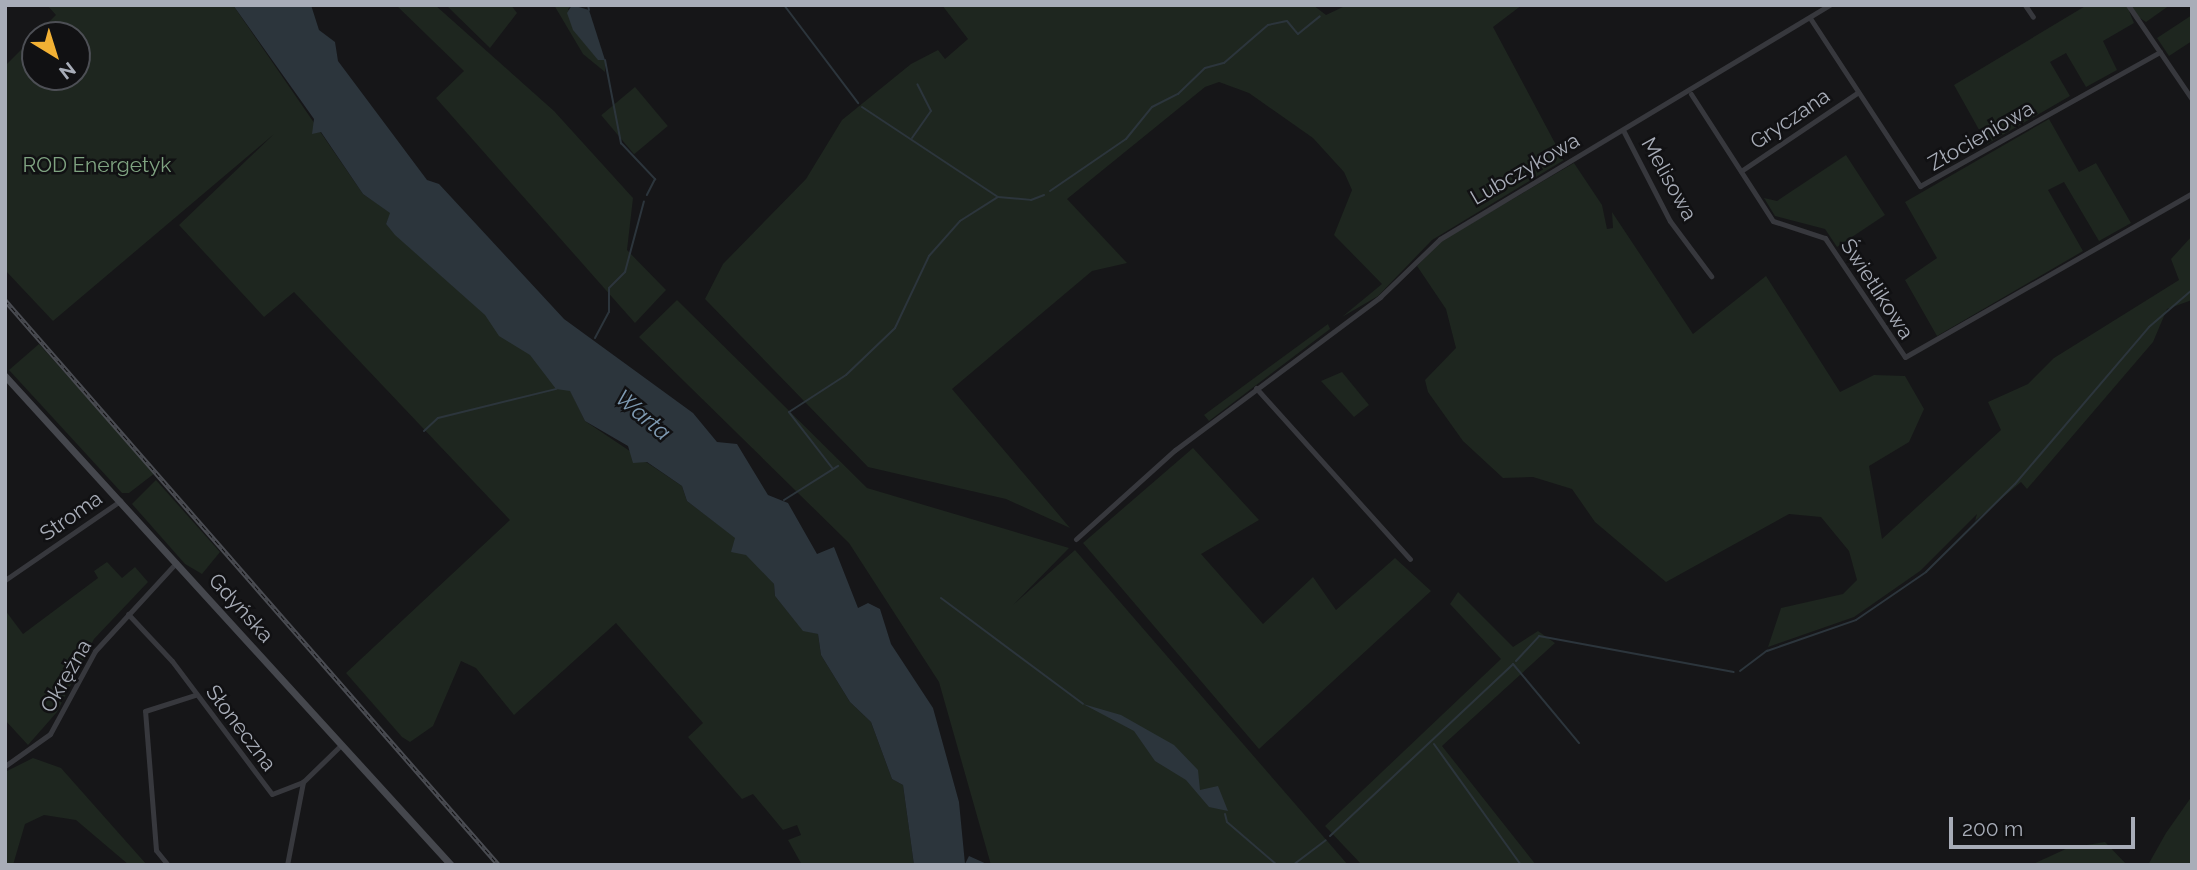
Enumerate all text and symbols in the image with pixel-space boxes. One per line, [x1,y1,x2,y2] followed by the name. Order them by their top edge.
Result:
[21,21,91,91] north arrow
[55,58,80,84] text: N
[1745,83,1835,155] street label: Gryczana
[1924,96,2038,176] street label: Złocieniowa
[1466,128,1584,210] street label: Lubczykowa
[1636,133,1702,225] street label: Melisowa
[23,152,171,178] park label: ROD Energetyk
[1835,234,1919,344] street label: Świetlikowa
[610,384,676,446] water label: Warta
[35,486,107,546] street label: Stroma
[203,568,279,648] street label: Gdyńska
[35,635,97,717] street label: Okrężna
[200,680,282,776] street label: Słoneczna
[1952,804,2138,848] scale bar
[1962,816,2023,841] text: 200 m

